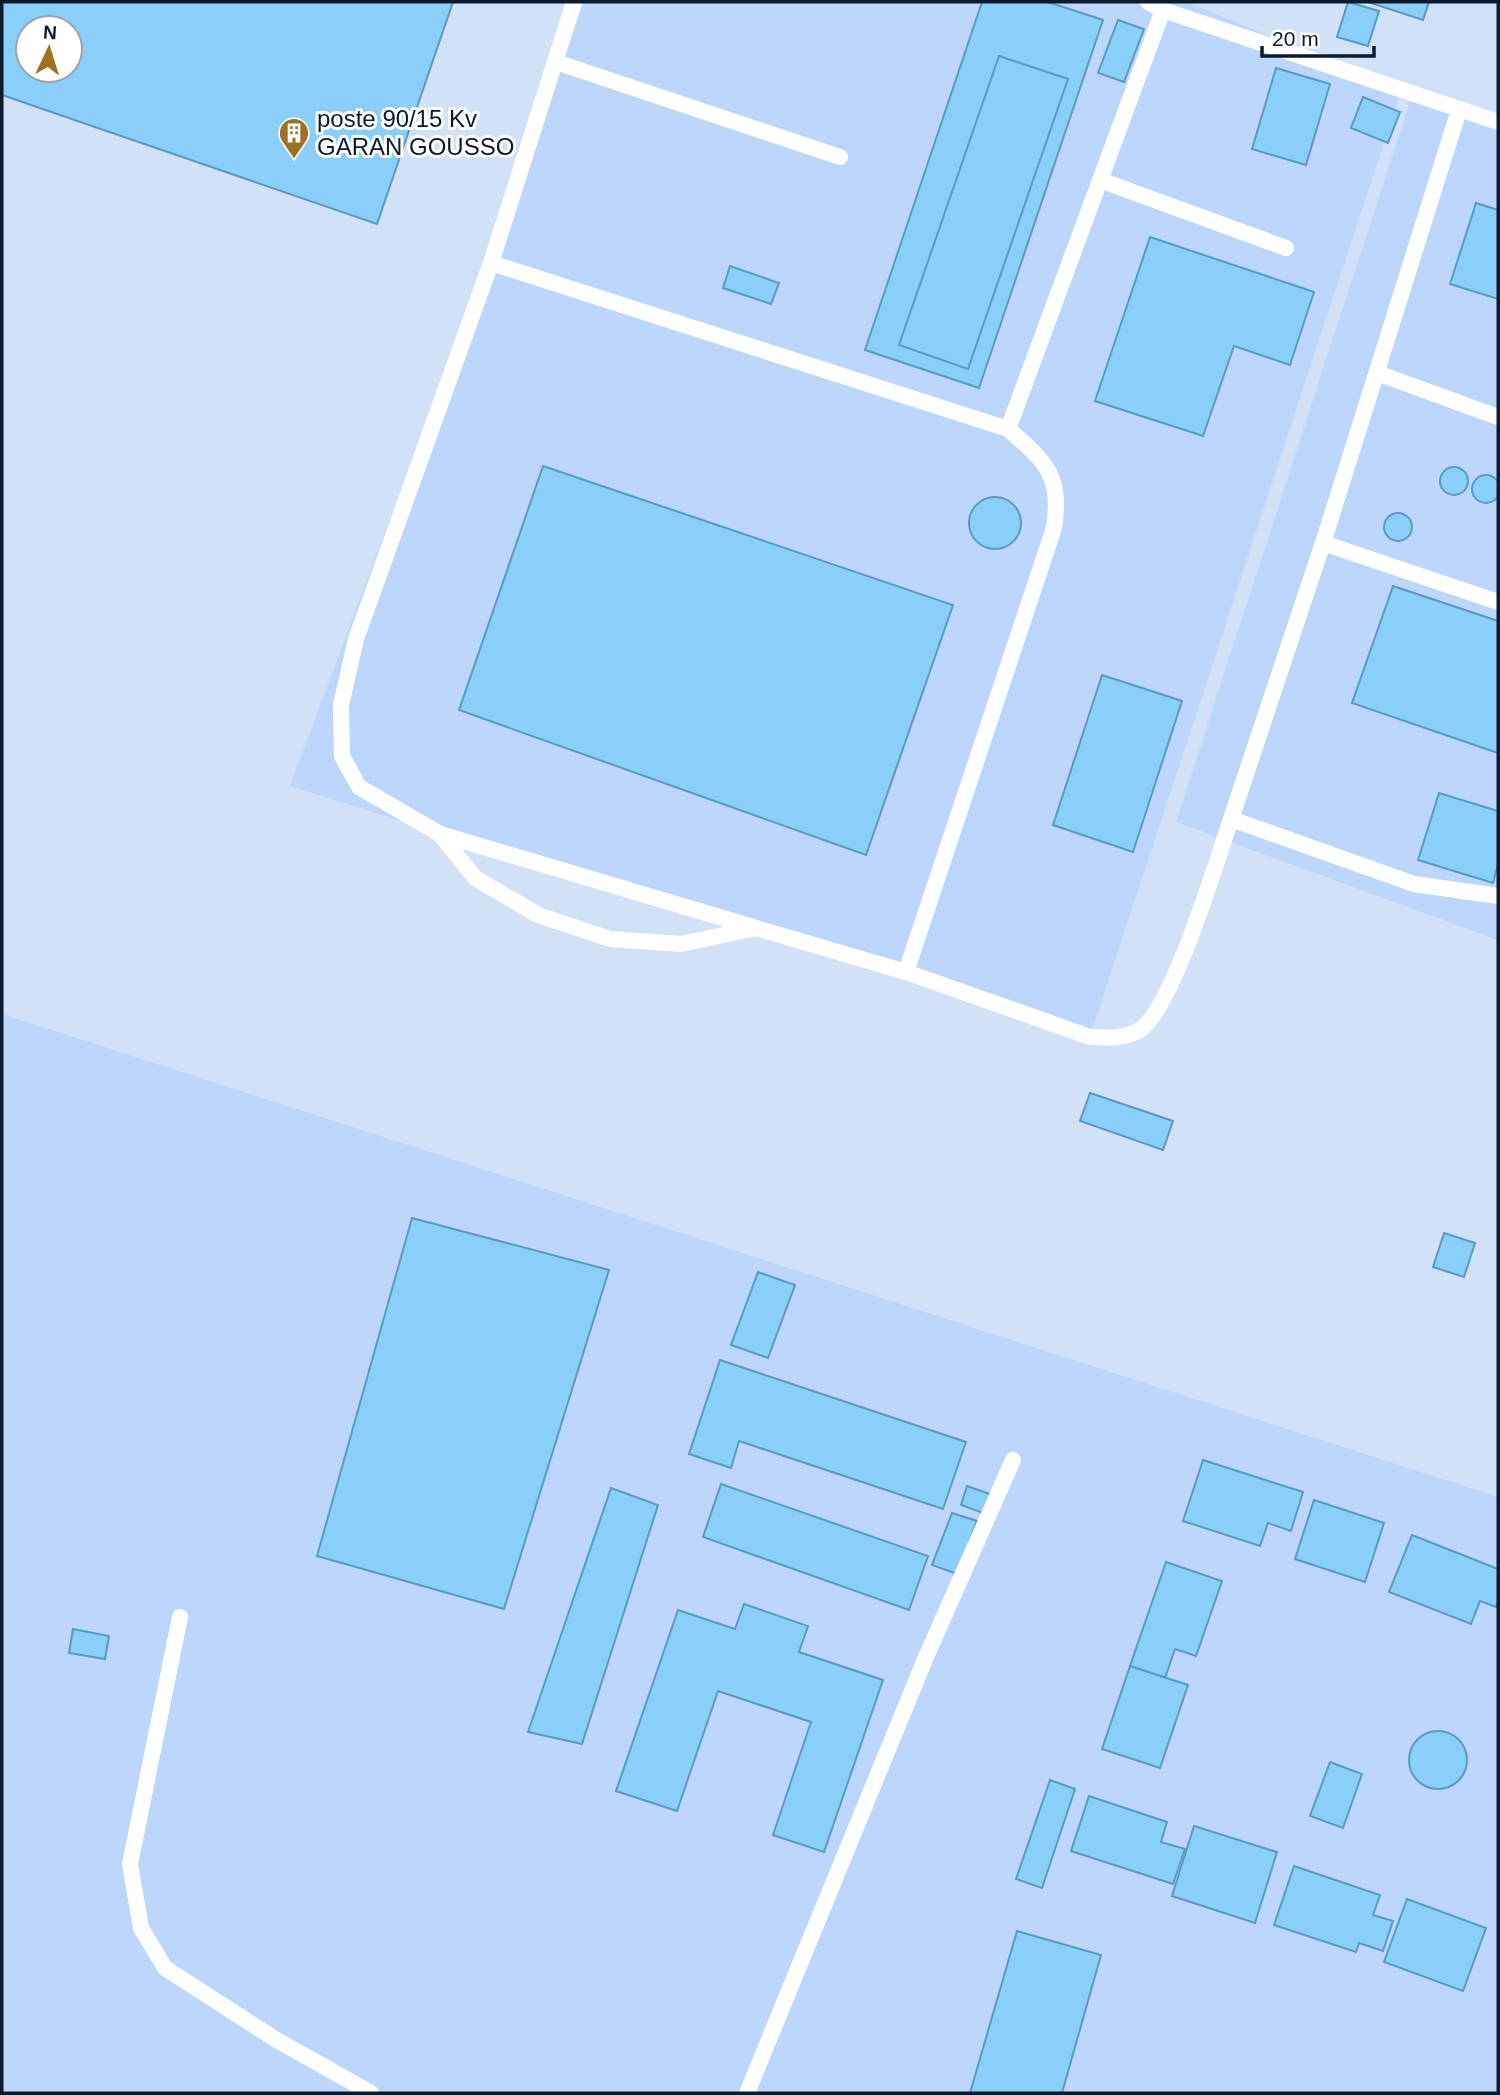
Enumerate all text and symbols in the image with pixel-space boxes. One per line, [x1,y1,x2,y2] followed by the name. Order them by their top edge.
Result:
[14,14,84,84] north arrow
[1262,14,1374,58] scale bar
[43,22,58,43] text: N
[1272,27,1319,50] text: 20 m
[317,105,514,160] place label: poste 90/15 Kv GARAN GOUSSO
[277,116,311,160] building icon: poste 90/15 Kv GARAN GOUSSO

